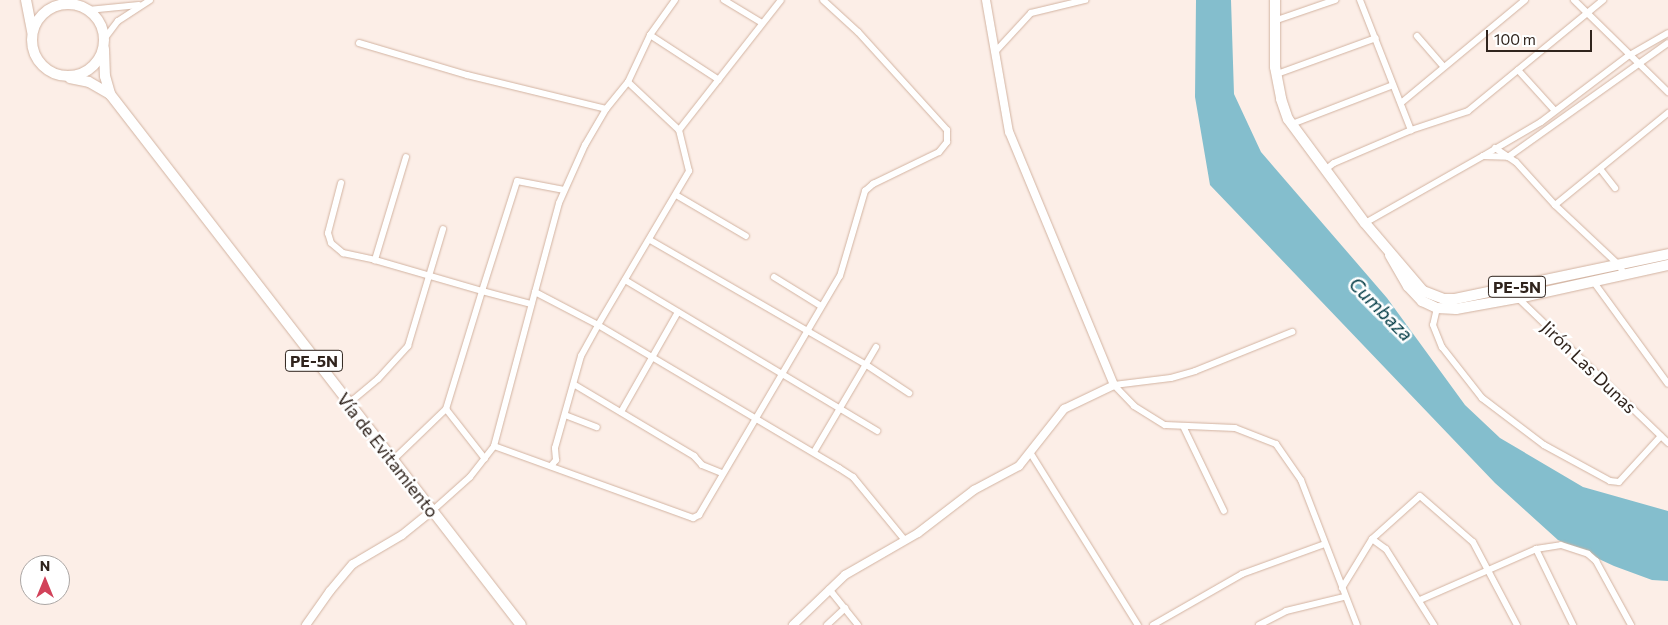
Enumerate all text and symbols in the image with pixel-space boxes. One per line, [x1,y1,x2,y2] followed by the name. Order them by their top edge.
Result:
[1488,20,1594,52] scale bar
[1494,30,1536,48] text: 100 m
[1344,272,1418,346] water label: Cumbaza
[1487,274,1547,300] road number: PE-5N
[1537,316,1641,418] street label: Jirón Las Dunas
[284,348,344,374] road number: PE-5N
[333,388,443,522] street label: Vía de Evitamiento
[20,555,70,605] north arrow
[40,557,50,574] text: N

